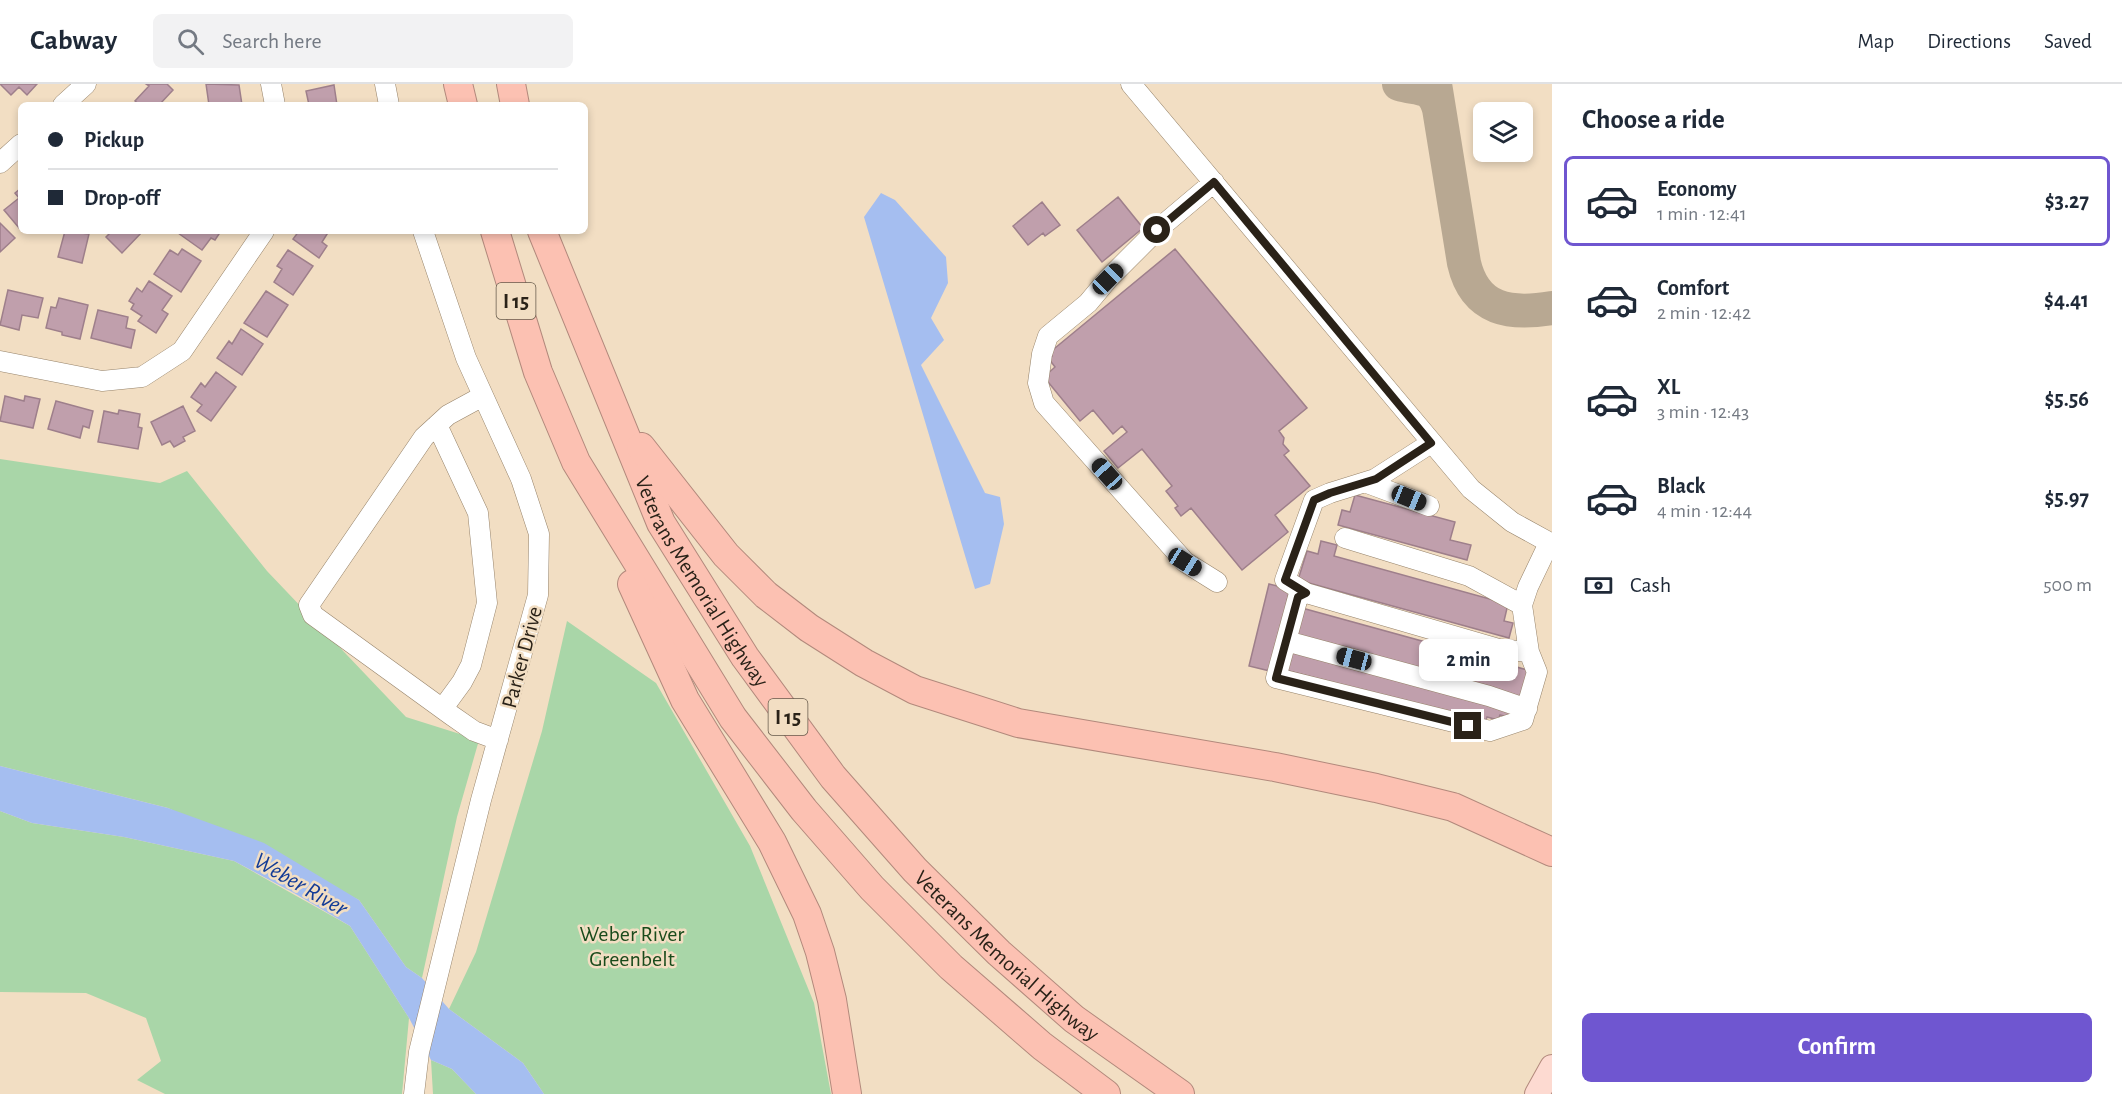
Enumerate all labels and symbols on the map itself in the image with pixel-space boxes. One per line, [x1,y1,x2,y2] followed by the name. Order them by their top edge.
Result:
[1143,216,1170,243] route start
[1089,260,1127,298] car
[496,283,536,319] road number: I 15
[1088,455,1126,493] car
[631,473,773,691] street label: Veterans Memorial Highway
[1389,483,1429,513] car
[1165,545,1205,579] car
[498,604,546,710] street label: Parker Drive
[1418,639,1518,681] callout: 2 min
[1334,646,1374,672] car
[768,699,808,735] road number: I 15
[1454,712,1481,739] route end
[250,849,352,922] water label: Weber River
[910,866,1103,1046] street label: Veterans Memorial Highway
[580,923,684,970] park label: Weber River Greenbelt

